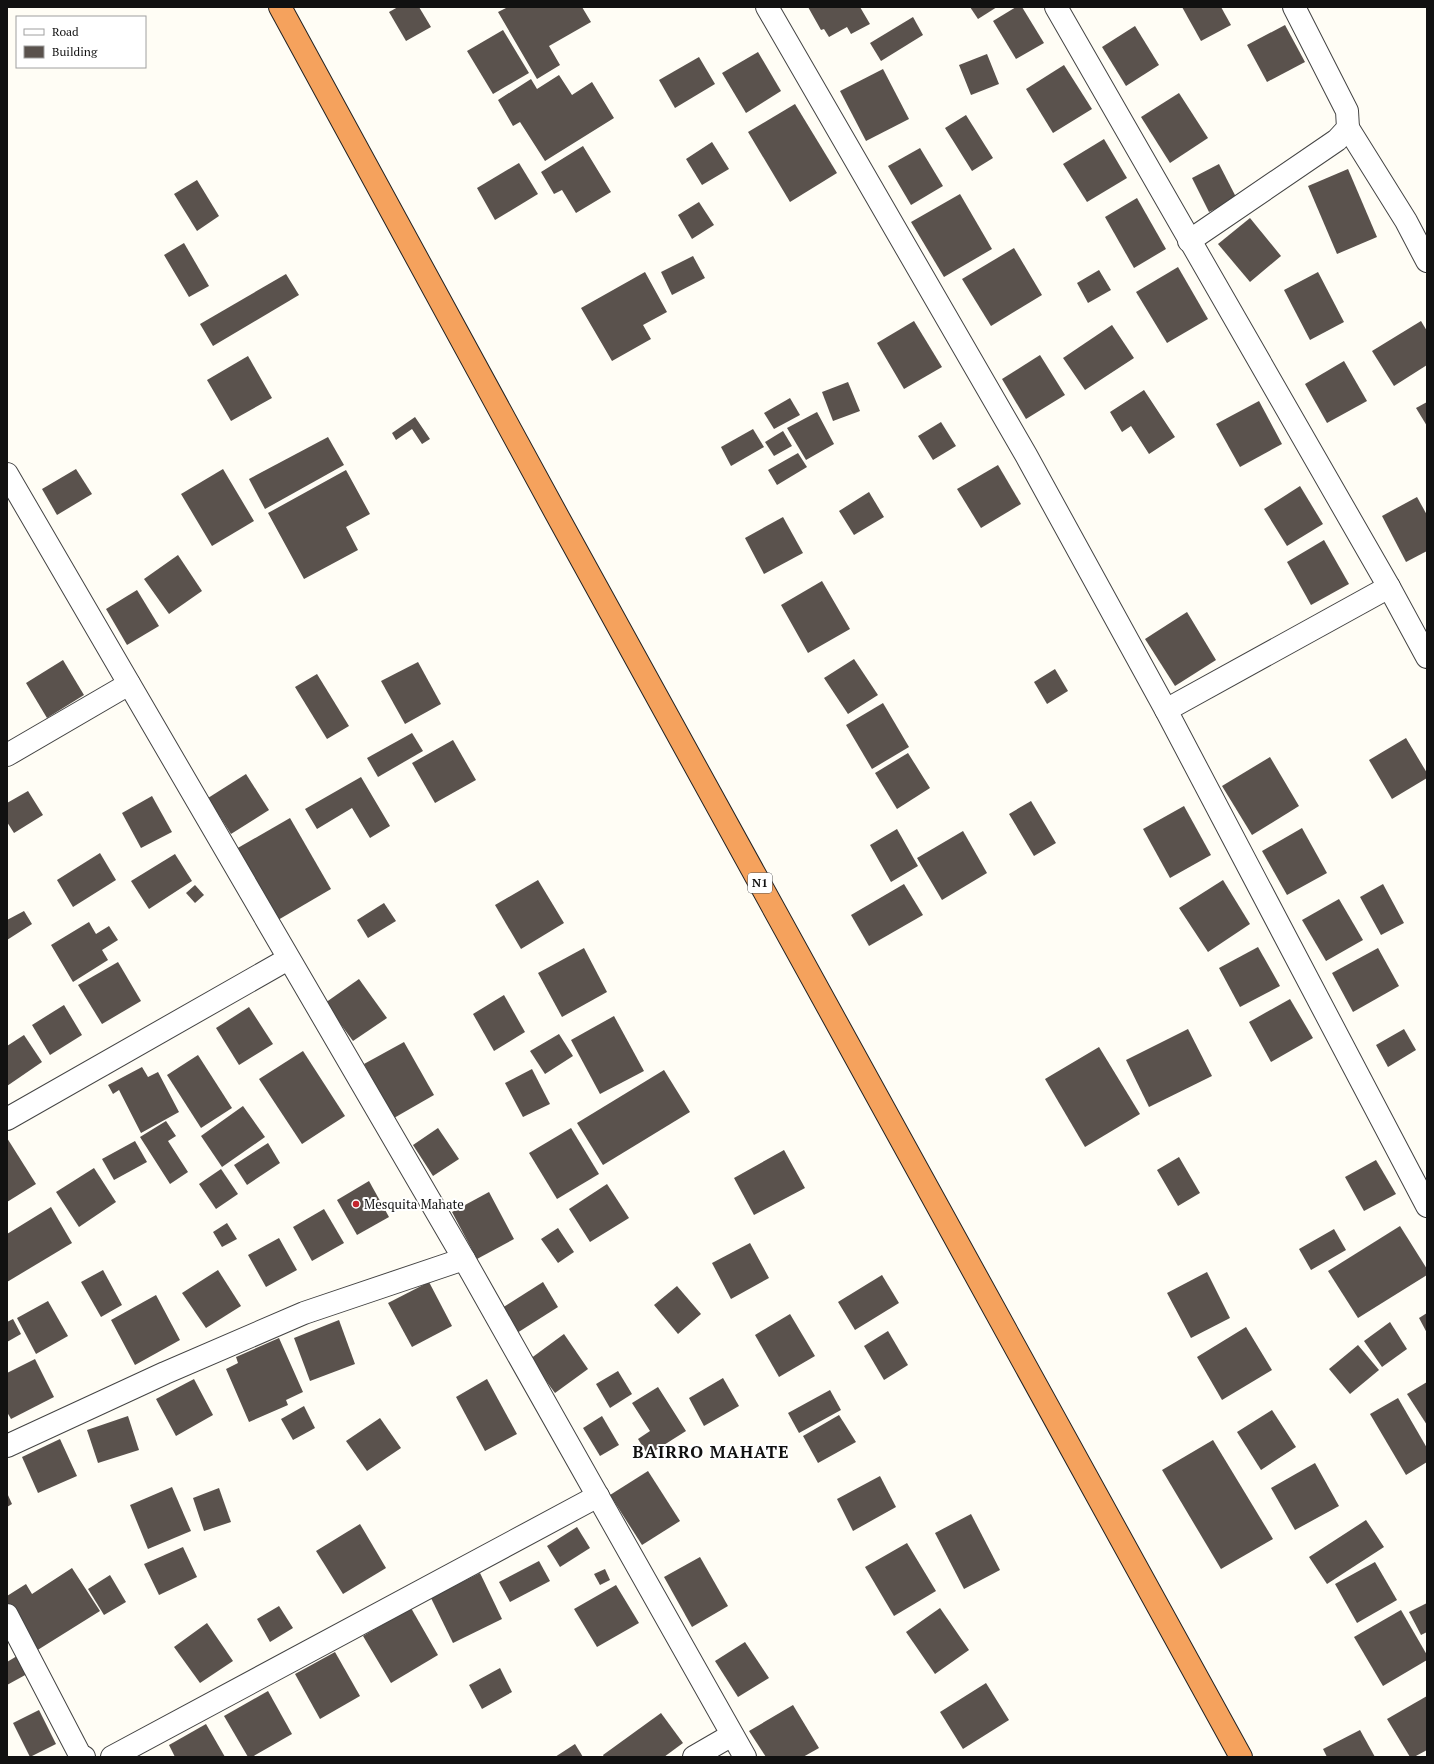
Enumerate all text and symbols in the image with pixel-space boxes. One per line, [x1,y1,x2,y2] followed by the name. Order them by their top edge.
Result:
[16,16,146,68] legend
[52,24,79,39] text: Road
[52,44,98,59] text: Building
[748,873,772,893] road number: N1
[364,1195,464,1213] place label: Mesquita Mahate
[351,1199,361,1209] marker: Mesquita Mahate
[633,1440,789,1463] district label: BAIRRO MAHATE

